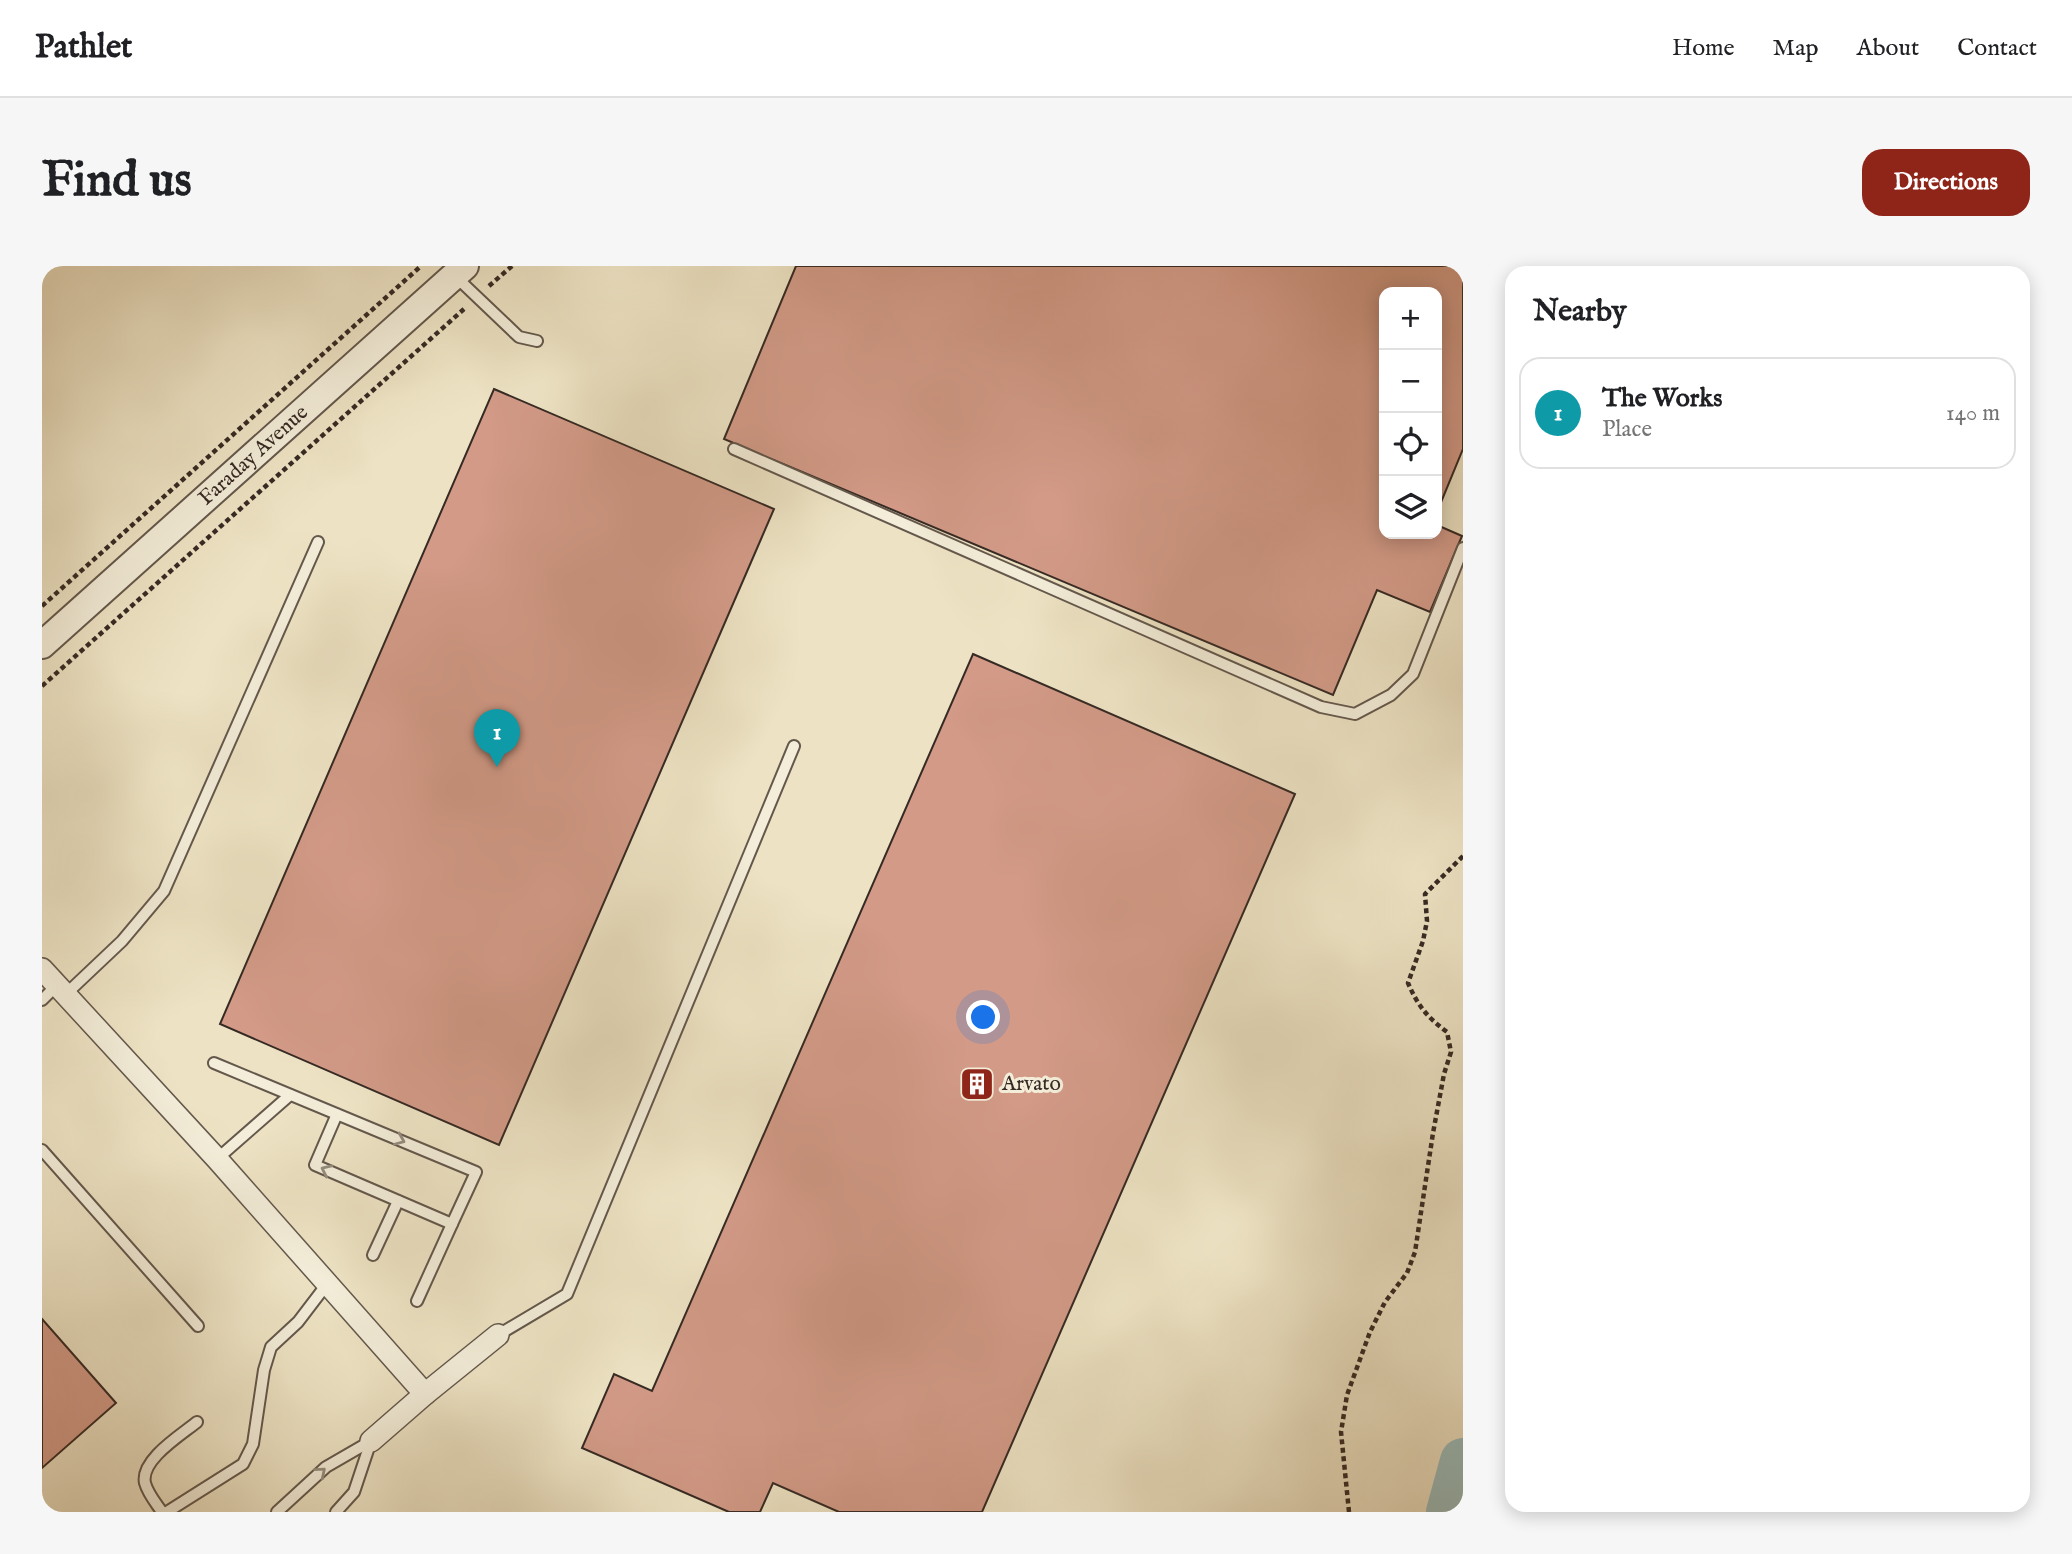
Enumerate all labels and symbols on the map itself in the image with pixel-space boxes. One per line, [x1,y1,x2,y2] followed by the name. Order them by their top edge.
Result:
[193,399,314,512] street label: Faraday Avenue
[474,709,520,767] pin: 1
[966,1000,1000,1034] your location
[958,1065,996,1103] building icon: Arvato
[1001,1071,1061,1098] place label: Arvato
[394,1132,406,1146] one-way arrow
[321,1165,334,1178] one-way arrow
[312,1468,325,1480] one-way arrow

